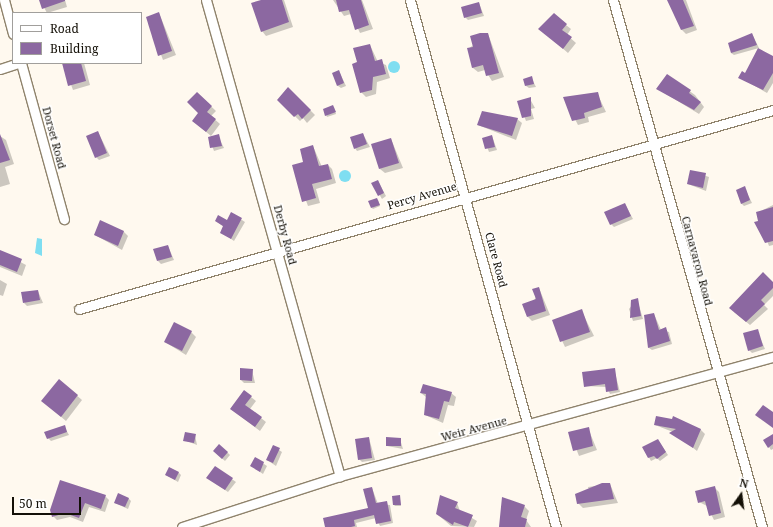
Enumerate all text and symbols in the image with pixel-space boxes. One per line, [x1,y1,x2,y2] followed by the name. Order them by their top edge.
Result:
[12,12,142,64] legend
[50,20,79,37] text: Road
[50,40,98,57] text: Building
[39,106,69,170] street label: Dorset Road
[386,180,458,212] street label: Percy Avenue
[271,204,299,266] street label: Derby Road
[679,215,715,307] street label: Carnavaron Road
[482,231,510,289] street label: Clare Road
[440,414,508,444] street label: Weir Avenue
[721,475,761,515] north arrow
[738,475,750,491] text: N
[14,489,83,515] scale bar
[19,495,47,512] text: 50 m

